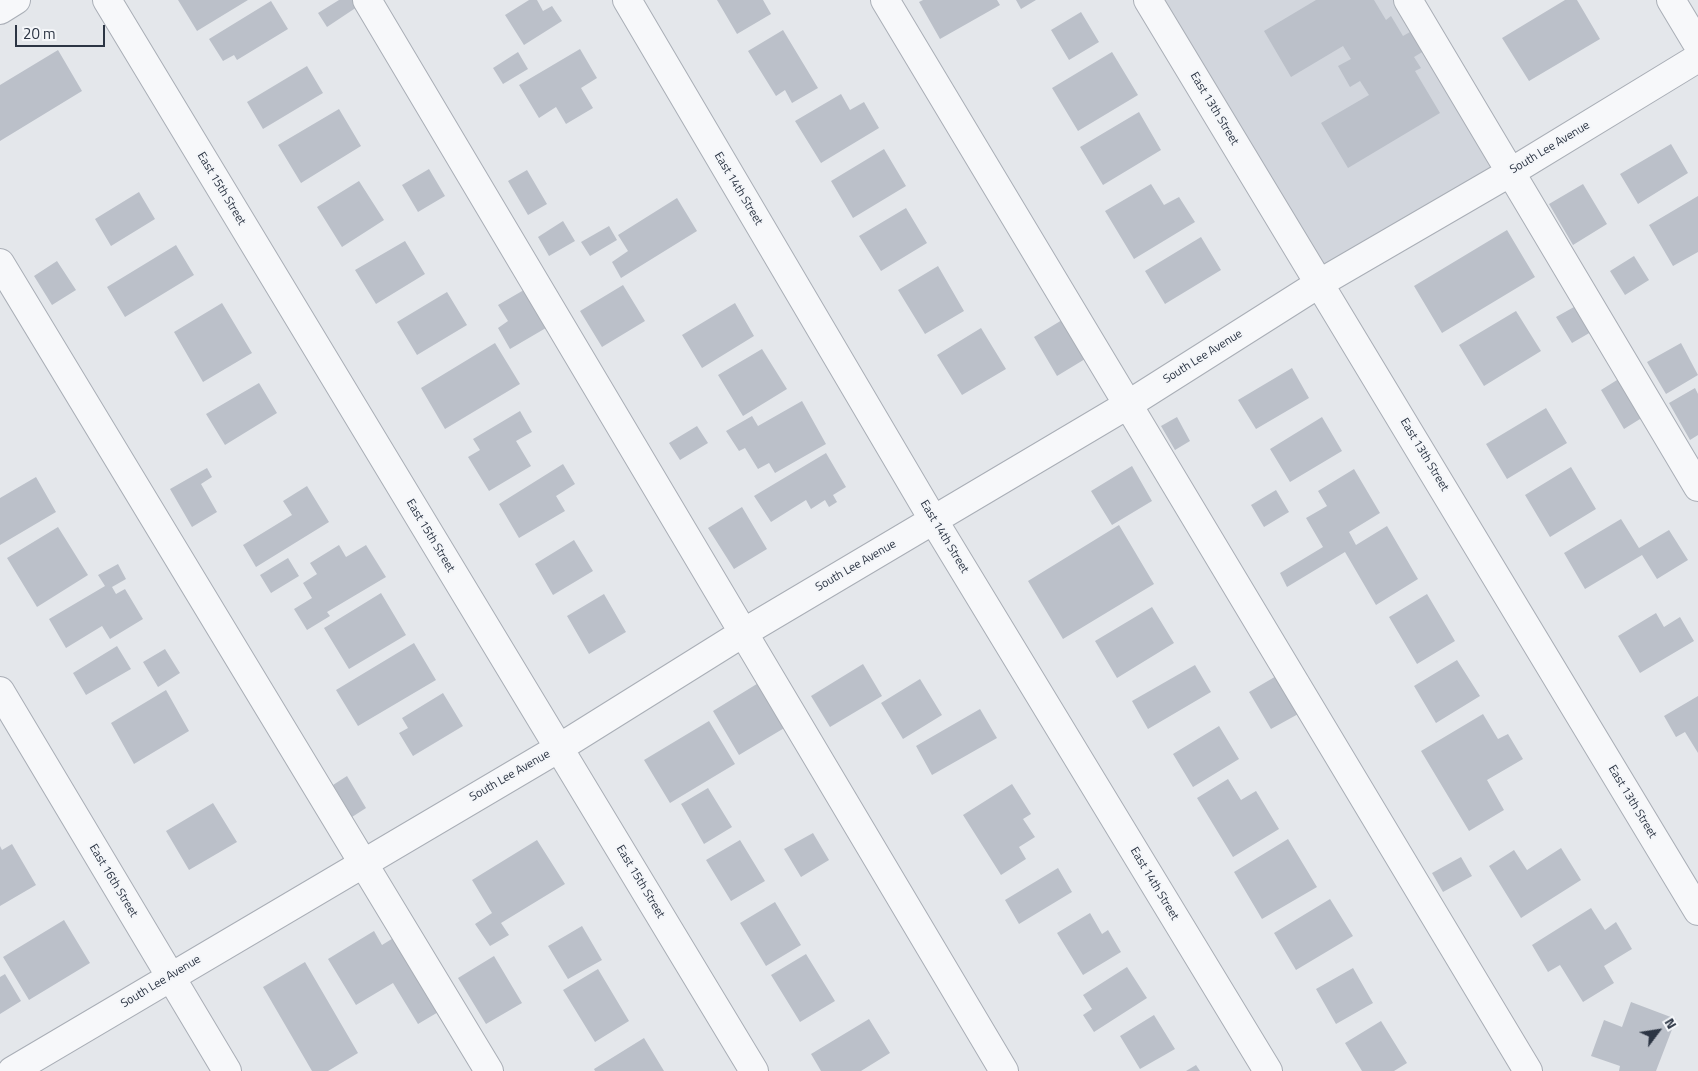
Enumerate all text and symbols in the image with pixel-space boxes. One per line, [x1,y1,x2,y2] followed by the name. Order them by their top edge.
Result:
[18,15,108,47] scale bar
[23,22,56,45] text: 20 m
[1187,70,1241,148] street label: East 13th Street
[1508,119,1592,177] street label: South Lee Avenue
[194,150,248,228] street label: East 15th Street
[711,150,765,228] street label: East 14th Street
[1161,327,1245,387] street label: South Lee Avenue
[1397,416,1451,494] street label: East 13th Street
[403,497,457,575] street label: East 15th Street
[917,498,971,576] street label: East 14th Street
[813,537,899,595] street label: South Lee Avenue
[467,747,553,805] street label: South Lee Avenue
[1605,763,1659,841] street label: East 13th Street
[86,842,140,920] street label: East 16th Street
[613,843,667,921] street label: East 15th Street
[1127,845,1181,923] street label: East 14th Street
[119,953,203,1011] street label: South Lee Avenue
[1633,1006,1683,1056] north arrow
[1660,1013,1683,1033] text: N

